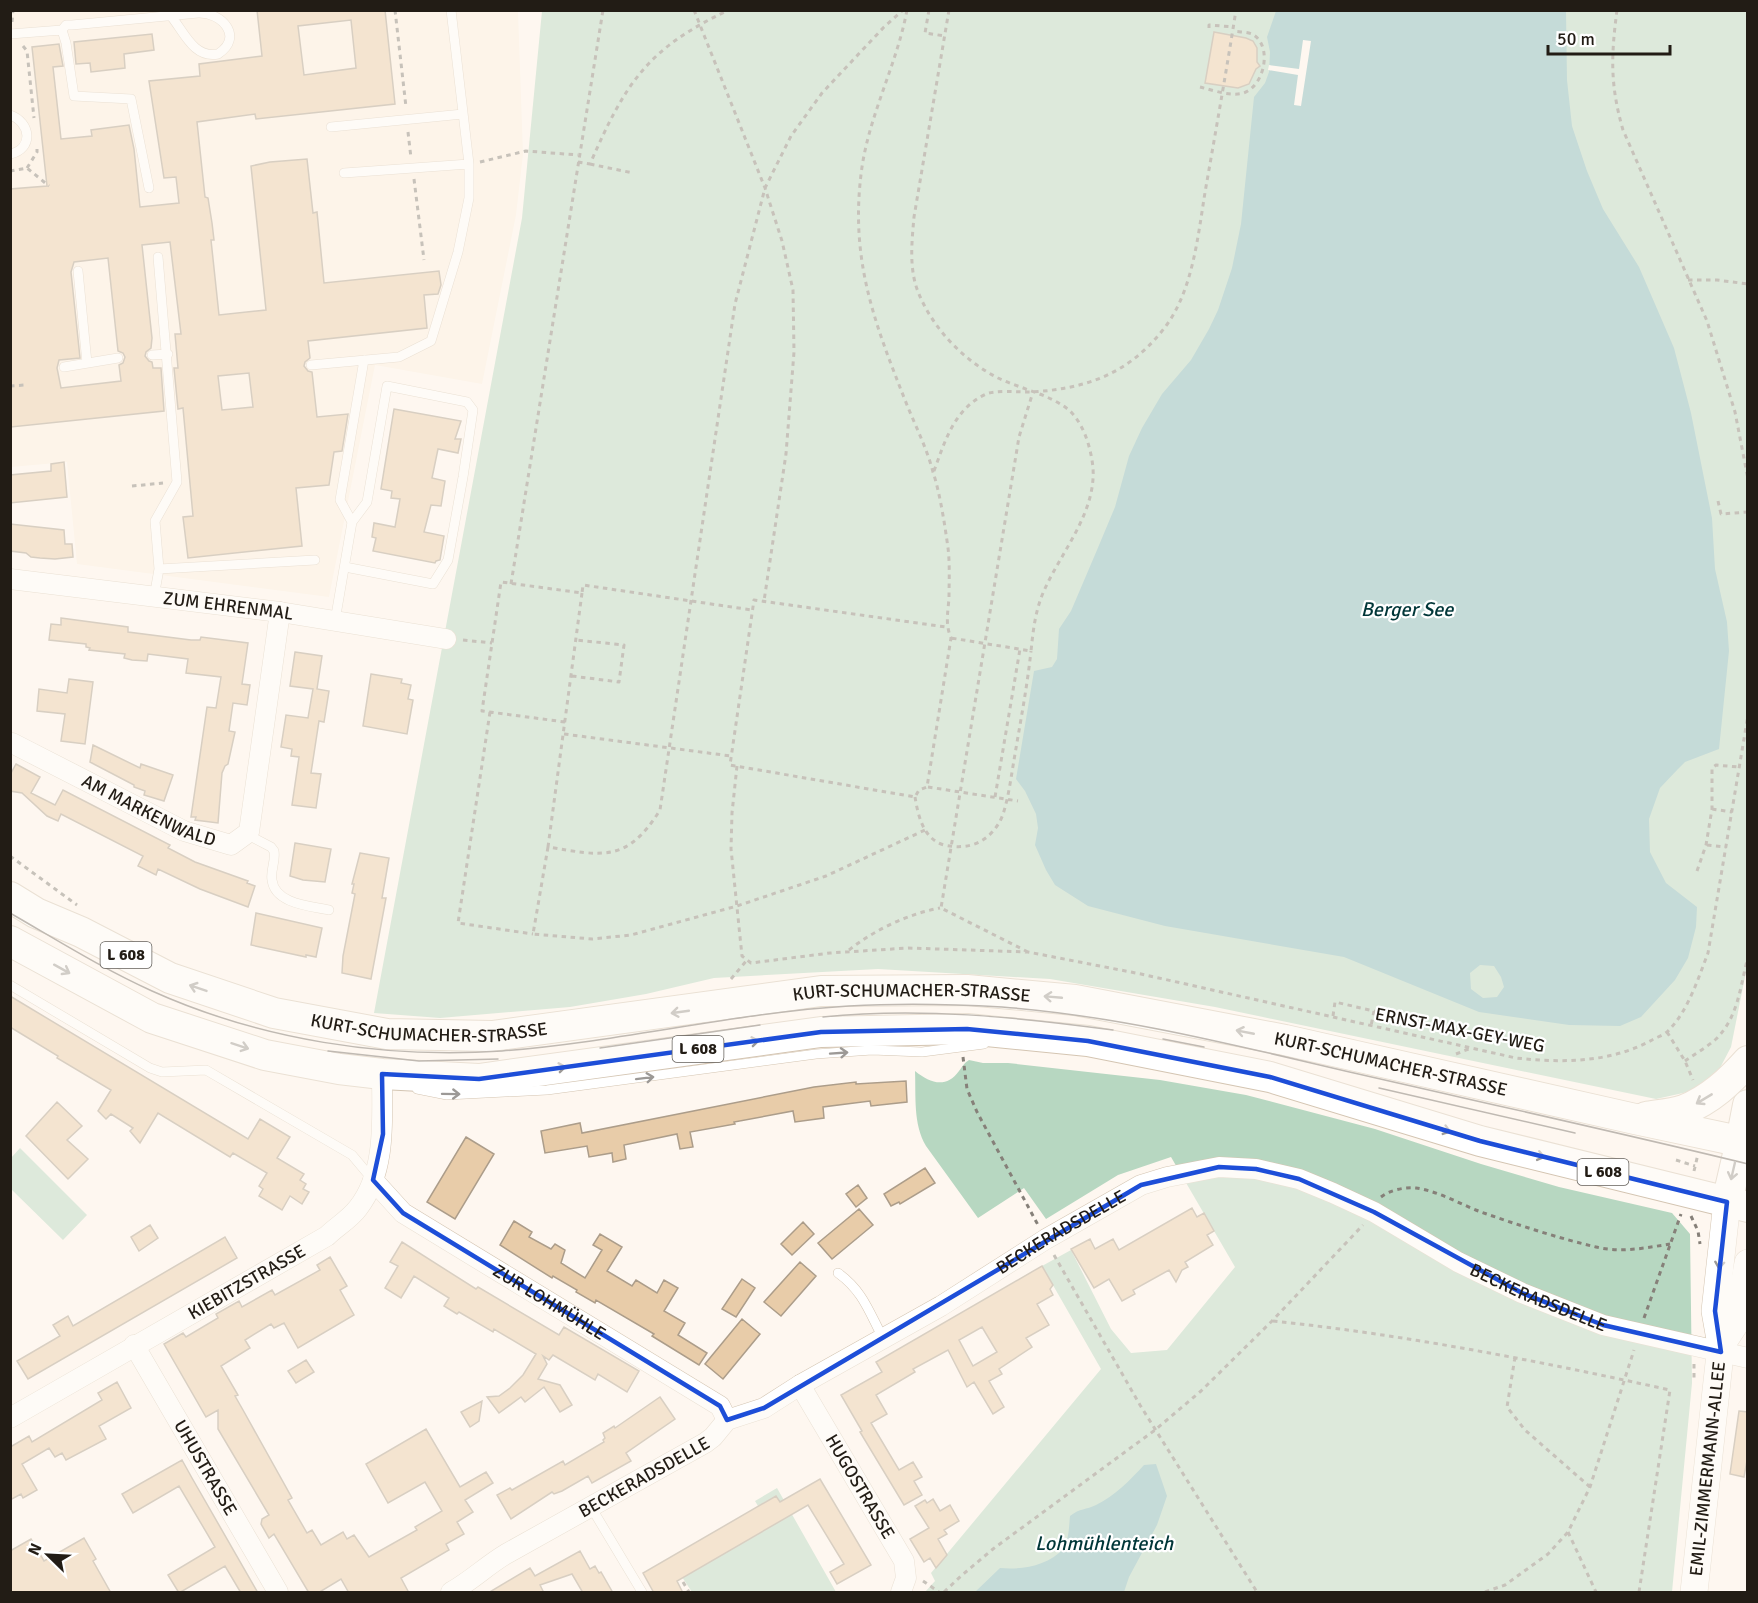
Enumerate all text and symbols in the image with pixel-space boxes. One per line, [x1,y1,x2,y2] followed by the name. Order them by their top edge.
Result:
[1548,18,1670,56] scale bar
[1557,28,1595,50] text: 50 m
[162,587,295,625] street label: ZUM EHRENMAL
[1361,597,1454,622] water label: Berger See
[78,770,218,851] street label: AM MARKENWALD
[100,942,152,968] road number: L 608
[53,963,70,975] one-way arrow
[791,979,1032,1007] street label: KURT-SCHUMACHER-STRASSE
[189,981,208,992] one-way arrow
[1044,992,1063,1003] one-way arrow
[1373,1003,1547,1057] street label: ERNST-MAX-GEY-WEG
[670,1006,690,1017] one-way arrow
[309,1009,549,1047] street label: KURT-SCHUMACHER-STRASSE
[1235,1026,1255,1037] one-way arrow
[1272,1027,1509,1101] street label: KURT-SCHUMACHER-STRASSE
[672,1036,724,1062] road number: L 608
[740,1036,760,1047] one-way arrow
[230,1042,249,1053] one-way arrow
[828,1047,848,1058] one-way arrow
[547,1062,566,1073] one-way arrow
[635,1072,655,1083] one-way arrow
[441,1088,461,1100] one-way arrow
[1696,1094,1713,1106] one-way arrow
[1432,1124,1451,1135] one-way arrow
[1526,1150,1545,1162] one-way arrow
[1578,1159,1628,1185] road number: L 608
[1727,1161,1738,1181] one-way arrow
[992,1185,1130,1279] street label: BECKERADSDELLE
[184,1240,309,1324] street label: KIEBITZSTRASSE
[1714,1249,1725,1269] one-way arrow
[489,1259,610,1345] street label: ZUR LOHMÜHLE
[1466,1259,1610,1336] street label: BECKERADSDELLE
[1685,1360,1730,1577] street label: EMIL-ZIMMERMANN-ALLEE
[169,1416,242,1519] street label: UHUSTRASSE
[821,1430,899,1543] street label: HUGOSTRASSE
[575,1432,714,1522] street label: BECKERADSDELLE
[18,1525,78,1585] north arrow
[1035,1531,1174,1556] water label: Lohmühlenteich
[24,1540,47,1558] text: N

